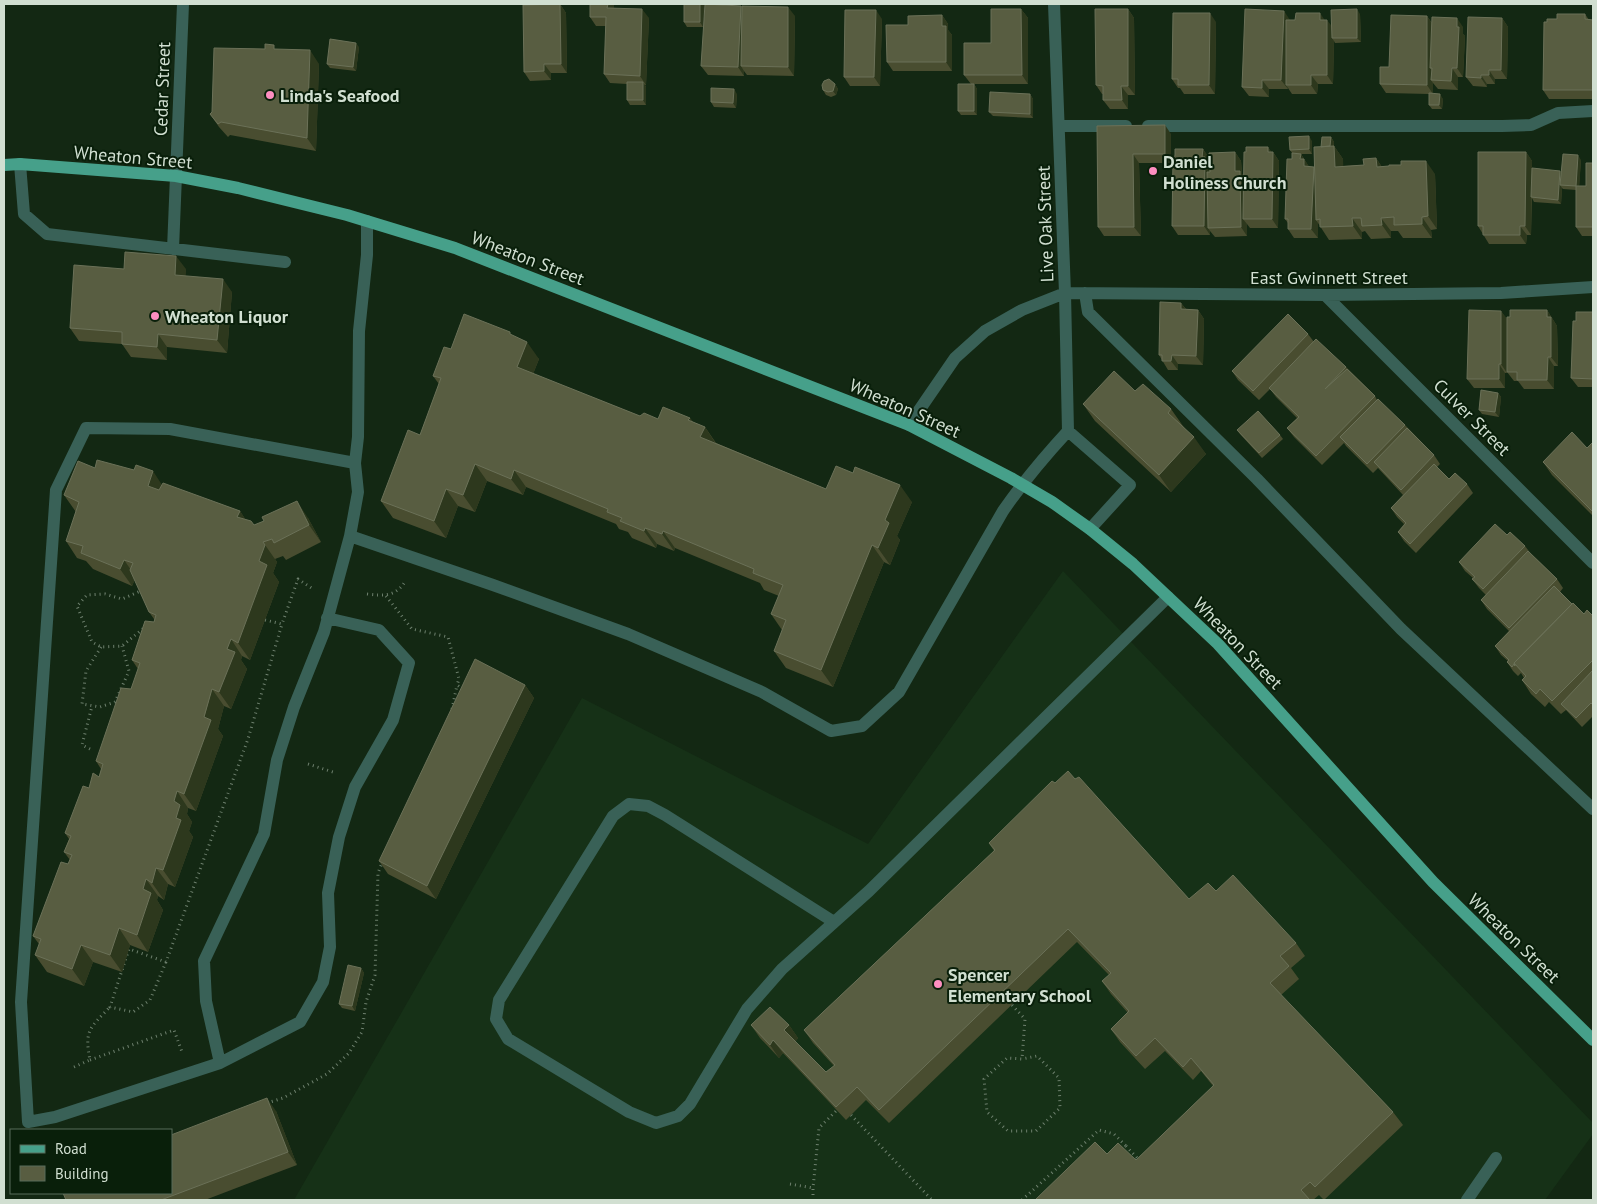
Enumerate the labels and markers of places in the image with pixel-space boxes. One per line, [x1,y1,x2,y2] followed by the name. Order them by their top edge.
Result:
[280,84,400,107] place label: Linda's Seafood
[264,89,276,101] marker: Linda's Seafood
[1163,150,1286,194] place label: Daniel Holiness Church
[1147,165,1159,177] marker: Daniel Holiness Church
[165,305,289,328] place label: Wheaton Liquor
[149,310,161,322] marker: Wheaton Liquor
[948,963,1092,1007] place label: Spencer Elementary School
[932,978,944,990] marker: Spencer Elementary School

